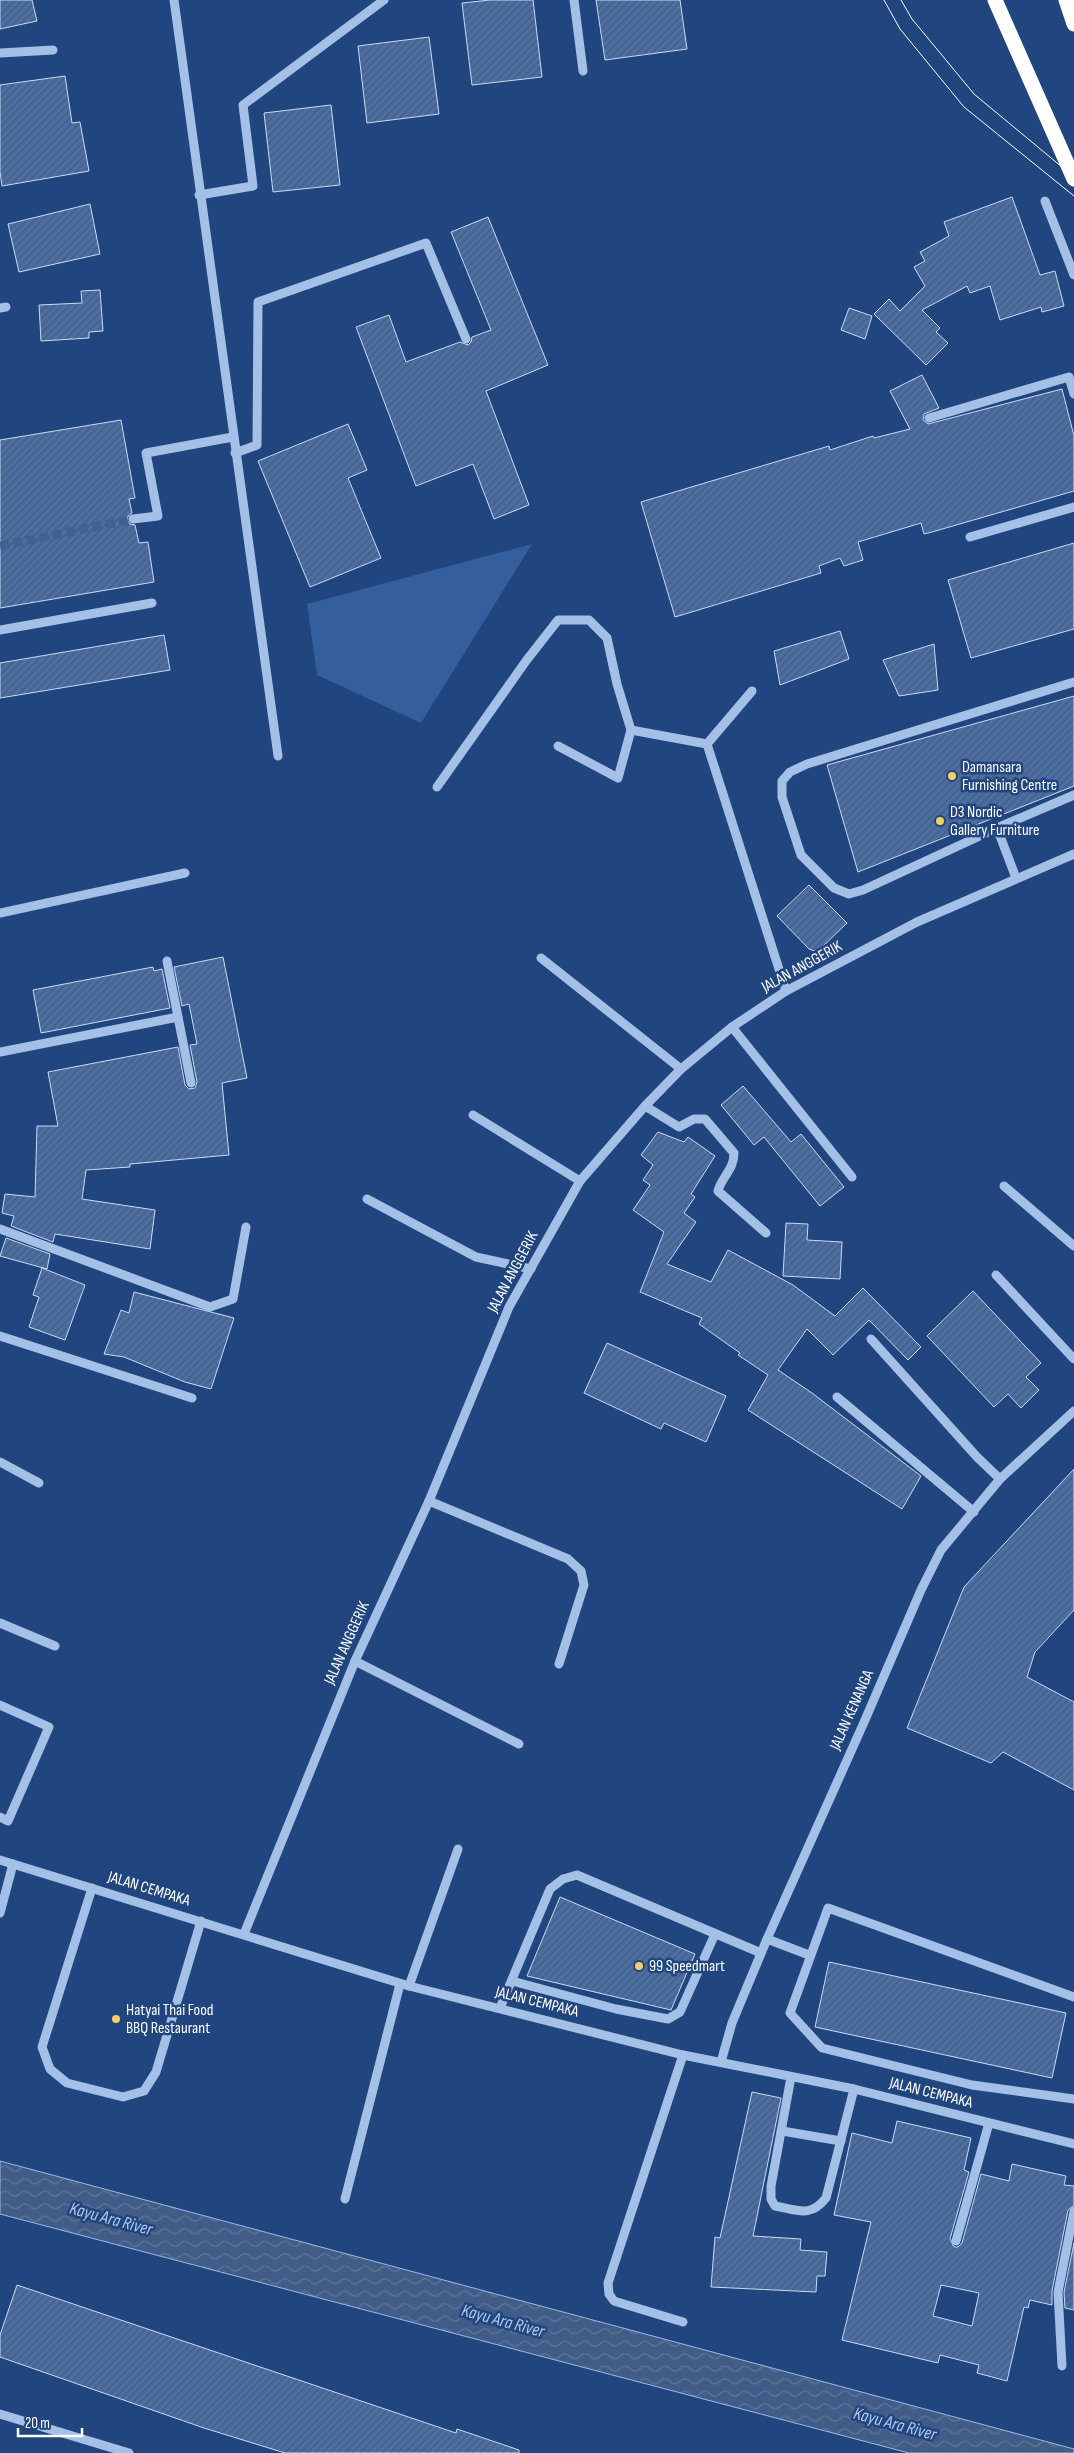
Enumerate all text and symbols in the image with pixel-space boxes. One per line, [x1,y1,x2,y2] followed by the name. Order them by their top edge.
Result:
[962,758,1057,795] place label: Damansara Furnishing Centre
[946,770,958,782] marker: Damansara Furnishing Centre
[950,803,1039,840] place label: D3 Nordic Gallery Furniture
[934,815,946,827] marker: D3 Nordic Gallery Furniture
[757,937,846,997] street label: JALAN ANGGERIK
[483,1227,543,1317] street label: JALAN ANGGERIK
[320,1598,374,1689] street label: JALAN ANGGERIK
[826,1667,878,1754] street label: JALAN KENANGA
[105,1867,193,1911] street label: JALAN CEMPAKA
[649,1957,725,1976] place label: 99 Speedmart
[633,1960,645,1972] marker: 99 Speedmart
[493,1982,581,2022] street label: JALAN CEMPAKA
[126,2001,214,2038] place label: Hatyai Thai Food BBQ Restaurant
[110,2013,122,2025] marker: Hatyai Thai Food BBQ Restaurant
[887,2073,975,2113] street label: JALAN CEMPAKA
[67,2198,156,2240] water label: Kayu Ara River
[459,2300,548,2342] water label: Kayu Ara River
[851,2403,940,2445] water label: Kayu Ara River
[18,2406,81,2438] scale bar
[25,2414,50,2433] text: 20 m

